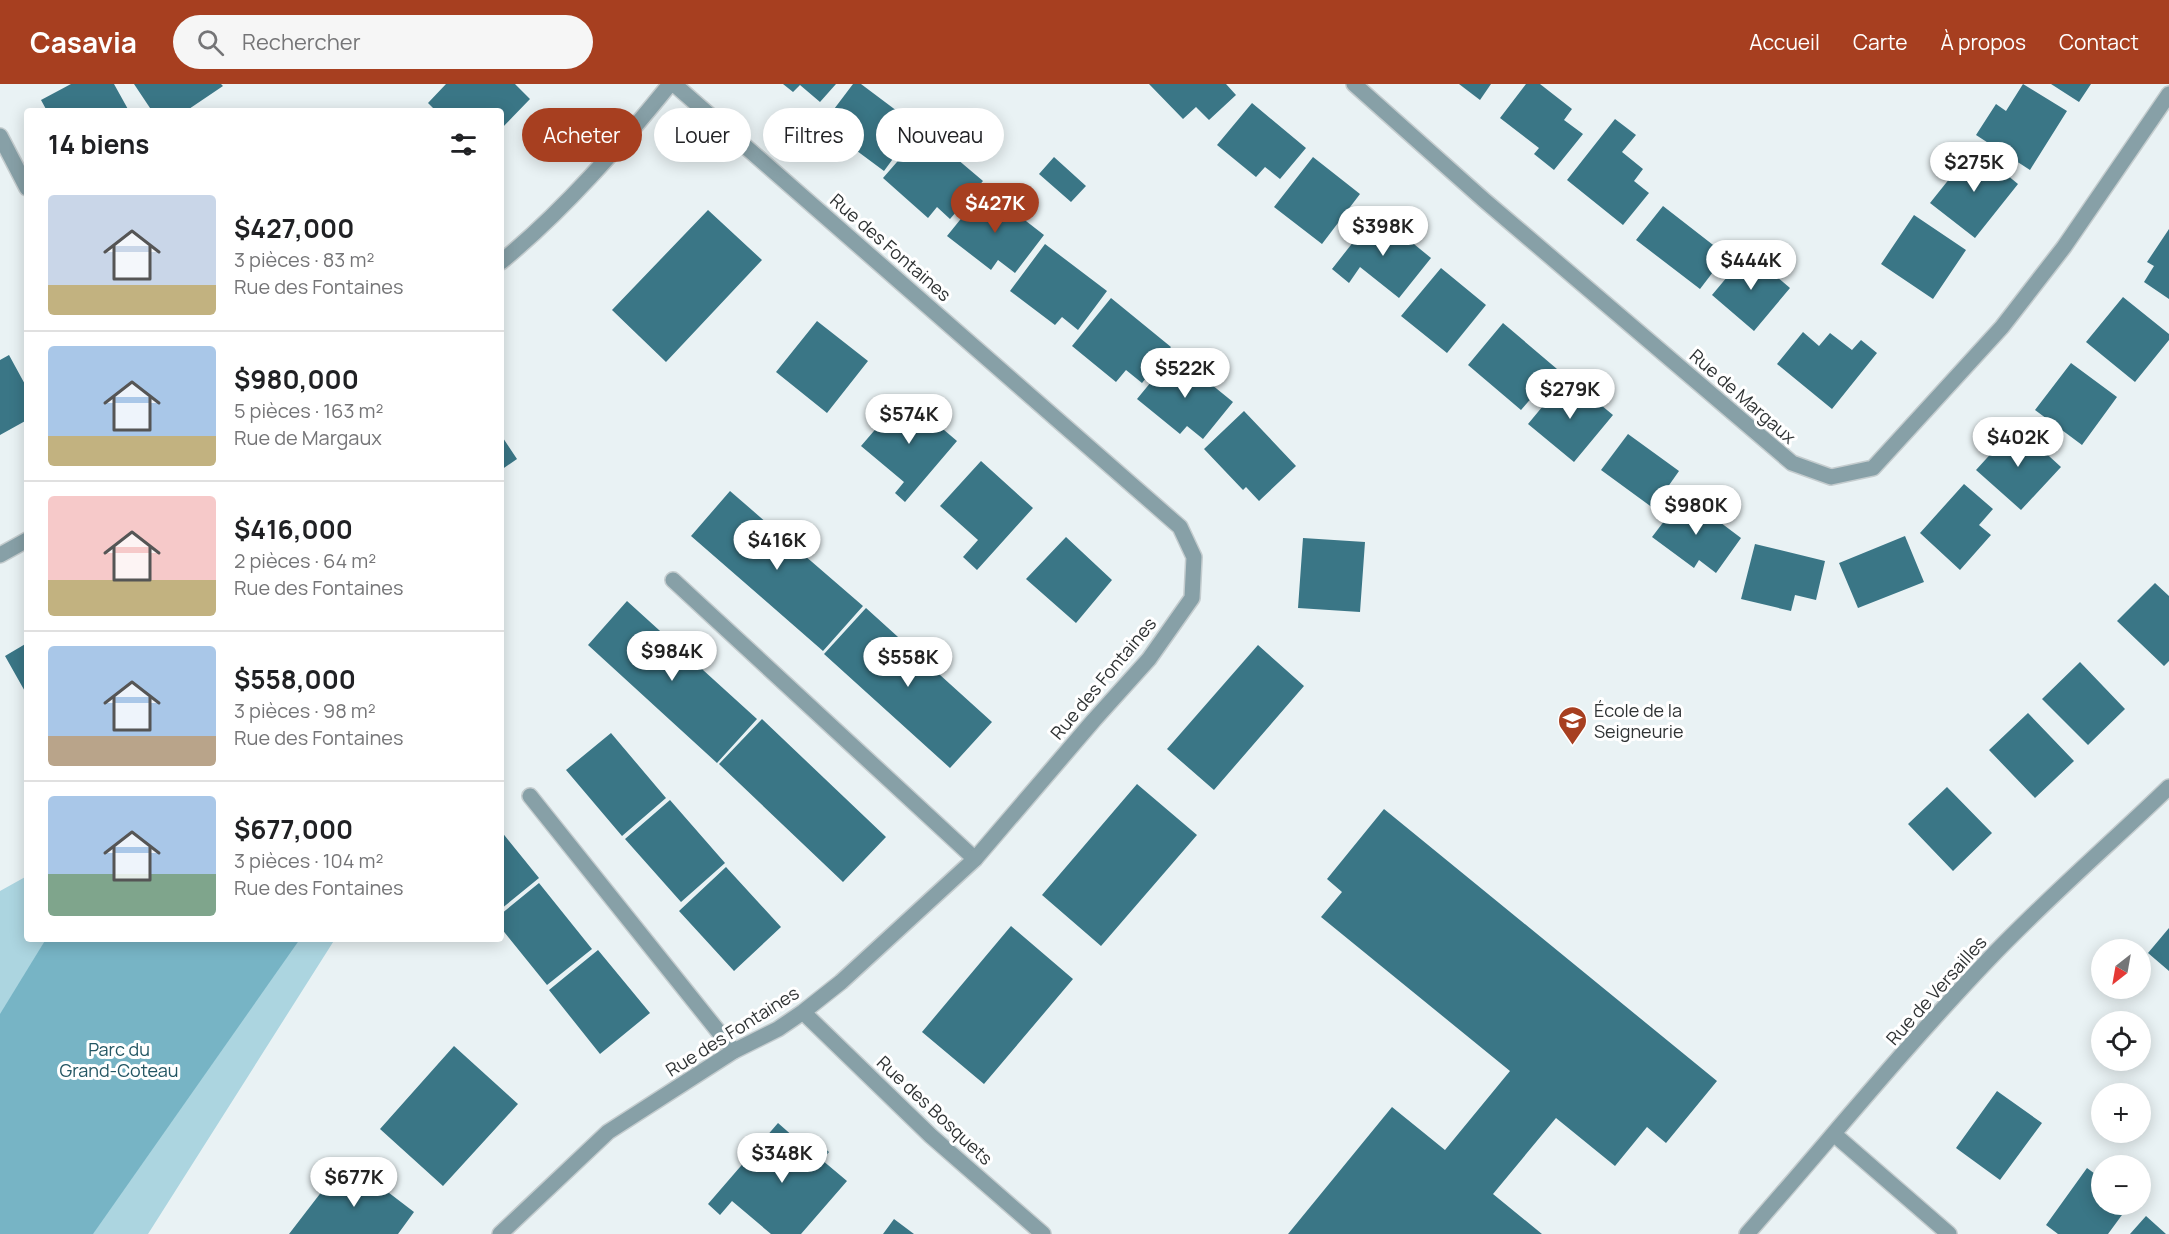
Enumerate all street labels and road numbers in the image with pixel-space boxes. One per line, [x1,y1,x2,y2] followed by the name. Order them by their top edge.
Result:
[826,188,956,306] street label: Rue des Fontaines
[1685,343,1801,449] street label: Rue de Margaux
[1045,612,1161,744] street label: Rue des Fontaines
[1880,930,1992,1050] street label: Rue de Versailles
[661,980,803,1082] street label: Rue des Fontaines
[872,1050,998,1170] street label: Rue des Bosquets

